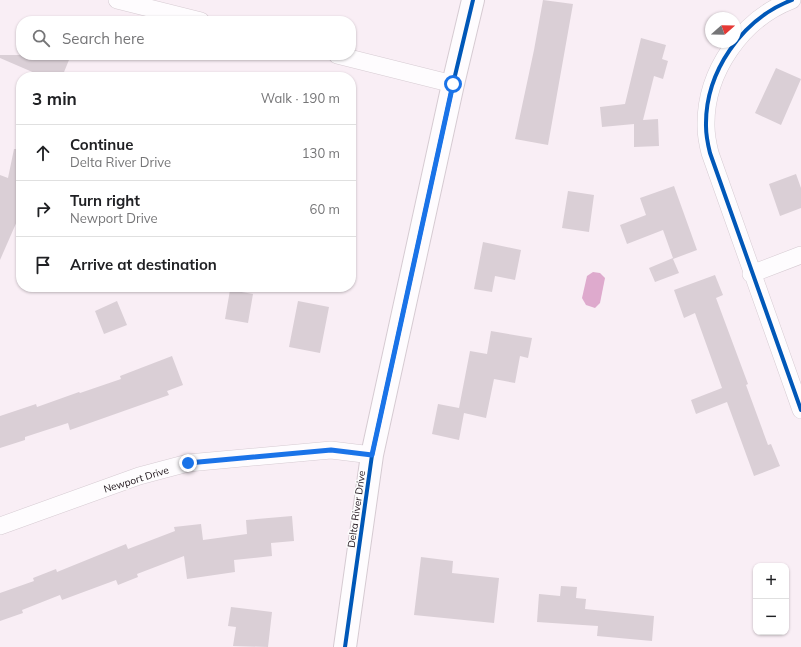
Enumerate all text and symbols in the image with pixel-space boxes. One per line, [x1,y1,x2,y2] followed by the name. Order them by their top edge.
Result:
[705,12,741,48] north arrow
[16,16,356,60] search box
[30,27,52,49] icon: search
[62,29,144,48] text: Search here
[444,75,462,93] route start
[32,88,77,109] text: 3 min
[261,90,340,106] text: Walk · 190 m
[70,135,133,154] text: Continue
[32,142,54,164] icon: ahead
[302,145,340,161] text: 130 m
[70,154,171,170] text: Delta River Drive
[70,191,140,210] text: Turn right
[32,198,54,220] icon: right
[310,201,340,217] text: 60 m
[70,210,158,226] text: Newport Drive
[32,254,54,276] icon: arrive
[70,255,217,274] text: Arrive at destination
[179,454,197,472] route end
[102,463,170,496] street label: Newport Drive
[345,470,368,548] street label: Delta River Drive
[753,563,789,635] map controls
[753,563,789,599] button: +
[753,599,789,635] button: −

